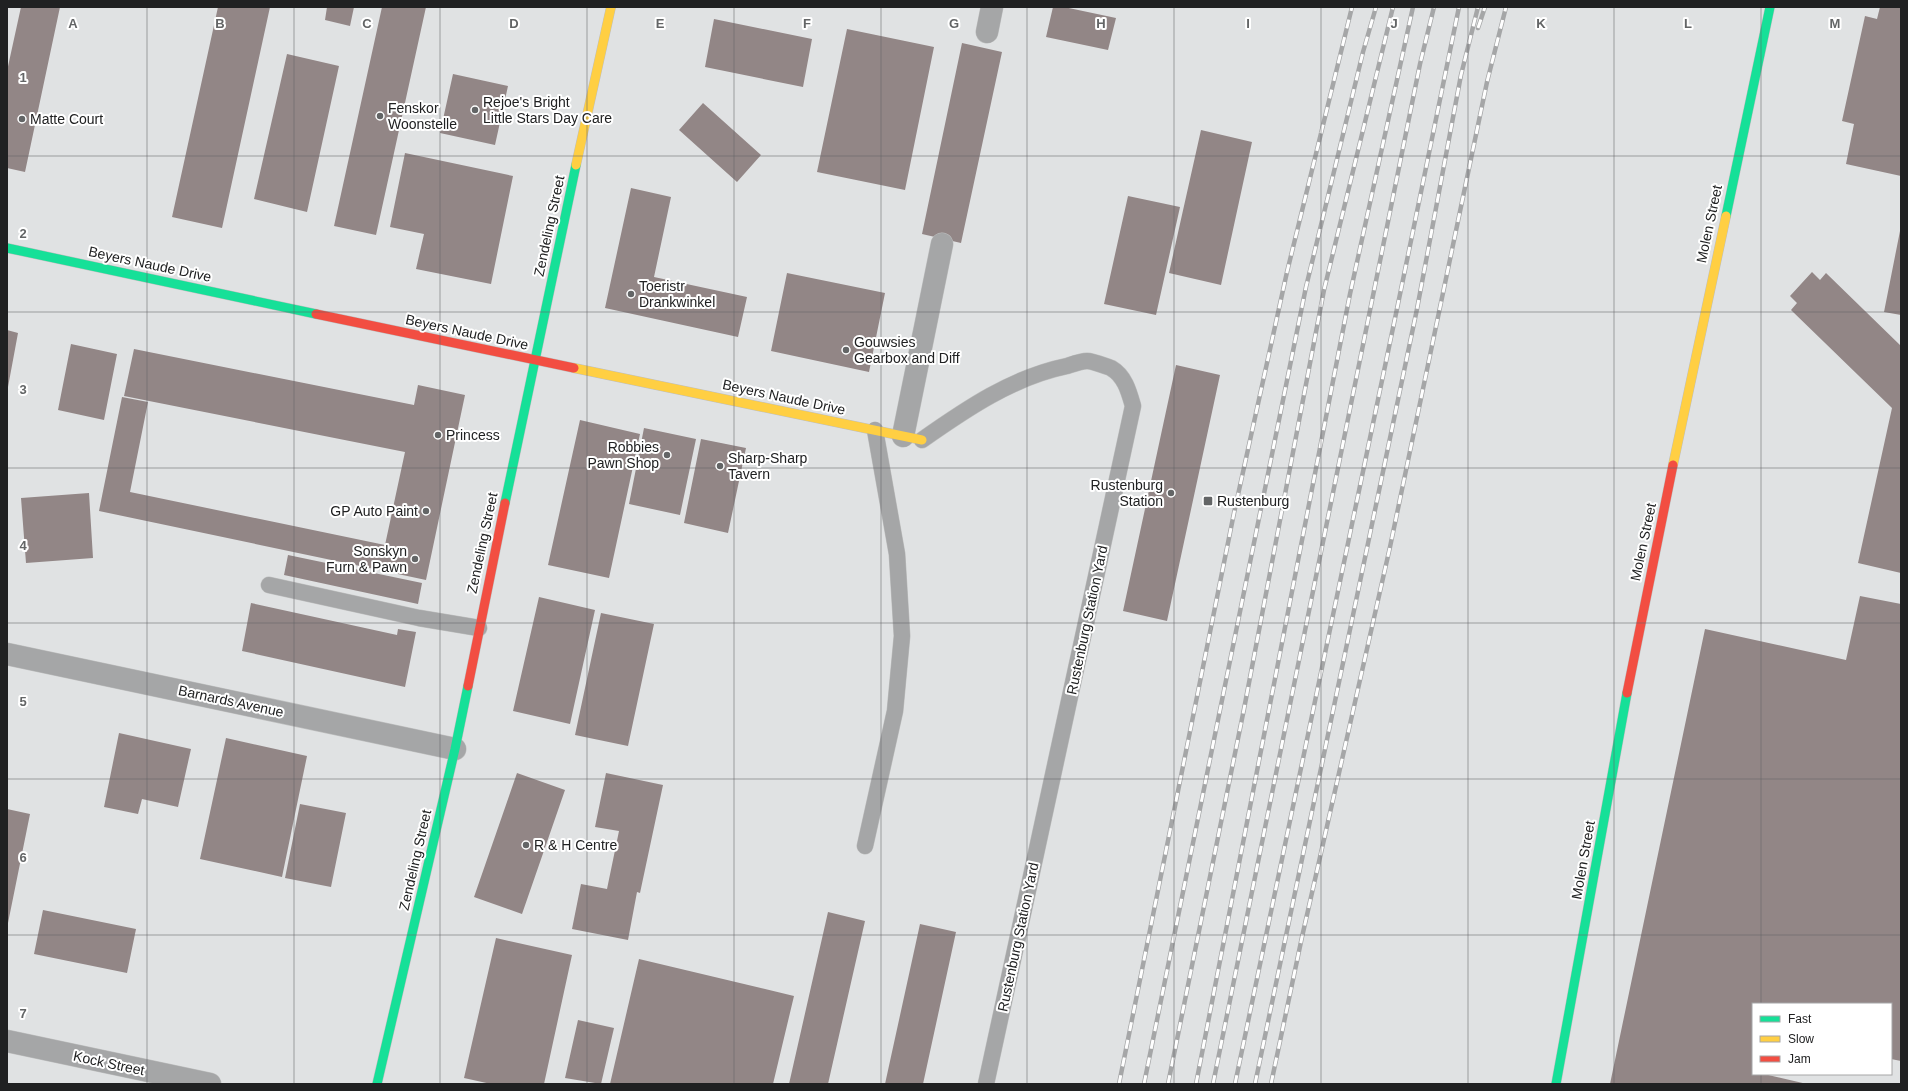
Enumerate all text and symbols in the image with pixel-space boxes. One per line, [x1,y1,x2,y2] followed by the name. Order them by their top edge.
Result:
[68,16,78,31] text: A
[215,16,225,31] text: B
[362,16,372,31] text: C
[509,16,519,31] text: D
[656,16,665,31] text: E
[803,16,811,31] text: F
[949,16,959,31] text: G
[1096,16,1106,31] text: H
[1246,16,1250,31] text: I
[1390,16,1398,31] text: J
[1536,16,1546,31] text: K
[1684,16,1692,31] text: L
[1830,16,1840,31] text: M
[19,70,27,85] text: 1
[483,94,612,126] place label: Rejoe's Bright Little Stars Day Care
[388,100,457,132] place label: Fenskor Woonstelle
[470,105,480,115] marker: Rejoe's Bright Little Stars Day Care
[30,111,103,127] place label: Matte Court
[375,111,385,121] marker: Fenskor Woonstelle
[17,114,27,124] marker: Matte Court
[530,174,568,278] street label: Zendeling Street
[1693,183,1725,264] street label: Molen Street
[19,226,27,241] text: 2
[87,243,213,285] street label: Beyers Naude Drive
[639,278,715,310] place label: Toeristr Drankwinkel
[626,289,636,299] marker: Toeristr Drankwinkel
[404,311,530,353] street label: Beyers Naude Drive
[854,334,960,366] place label: Gouwsies Gearbox and Diff
[841,345,851,355] marker: Gouwsies Gearbox and Diff
[721,376,847,418] street label: Beyers Naude Drive
[19,382,27,397] text: 3
[446,427,500,443] place label: Princess
[433,430,443,440] marker: Princess
[587,439,659,471] place label: Robbies Pawn Shop
[662,450,672,460] marker: Robbies Pawn Shop
[728,450,808,482] place label: Sharp-Sharp Tavern
[715,461,725,471] marker: Sharp-Sharp Tavern
[1091,477,1163,509] place label: Rustenburg Station
[1166,488,1176,498] marker: Rustenburg Station
[463,491,501,595] street label: Zendeling Street
[1217,493,1289,509] place label: Rustenburg
[1202,495,1214,507] marker: Rustenburg
[1627,501,1659,582] street label: Molen Street
[330,503,418,519] place label: GP Auto Paint
[421,506,431,516] marker: GP Auto Paint
[19,538,27,553] text: 4
[326,543,407,575] place label: Sonskyn Furn & Pawn
[1063,544,1111,696] street label: Rustenburg Station Yard
[410,554,420,564] marker: Sonskyn Furn & Pawn
[177,682,285,720] street label: Barnards Avenue
[19,694,27,709] text: 5
[396,808,434,912] street label: Zendeling Street
[1568,819,1598,900] street label: Molen Street
[534,837,617,853] place label: R & H Centre
[521,840,531,850] marker: R & H Centre
[19,850,27,865] text: 6
[994,861,1042,1013] street label: Rustenburg Station Yard
[1752,1003,1892,1075] legend
[19,1006,27,1021] text: 7
[1788,1012,1812,1026] text: Fast
[1788,1032,1814,1046] text: Slow
[72,1048,146,1078] street label: Kock Street
[1788,1052,1811,1066] text: Jam

